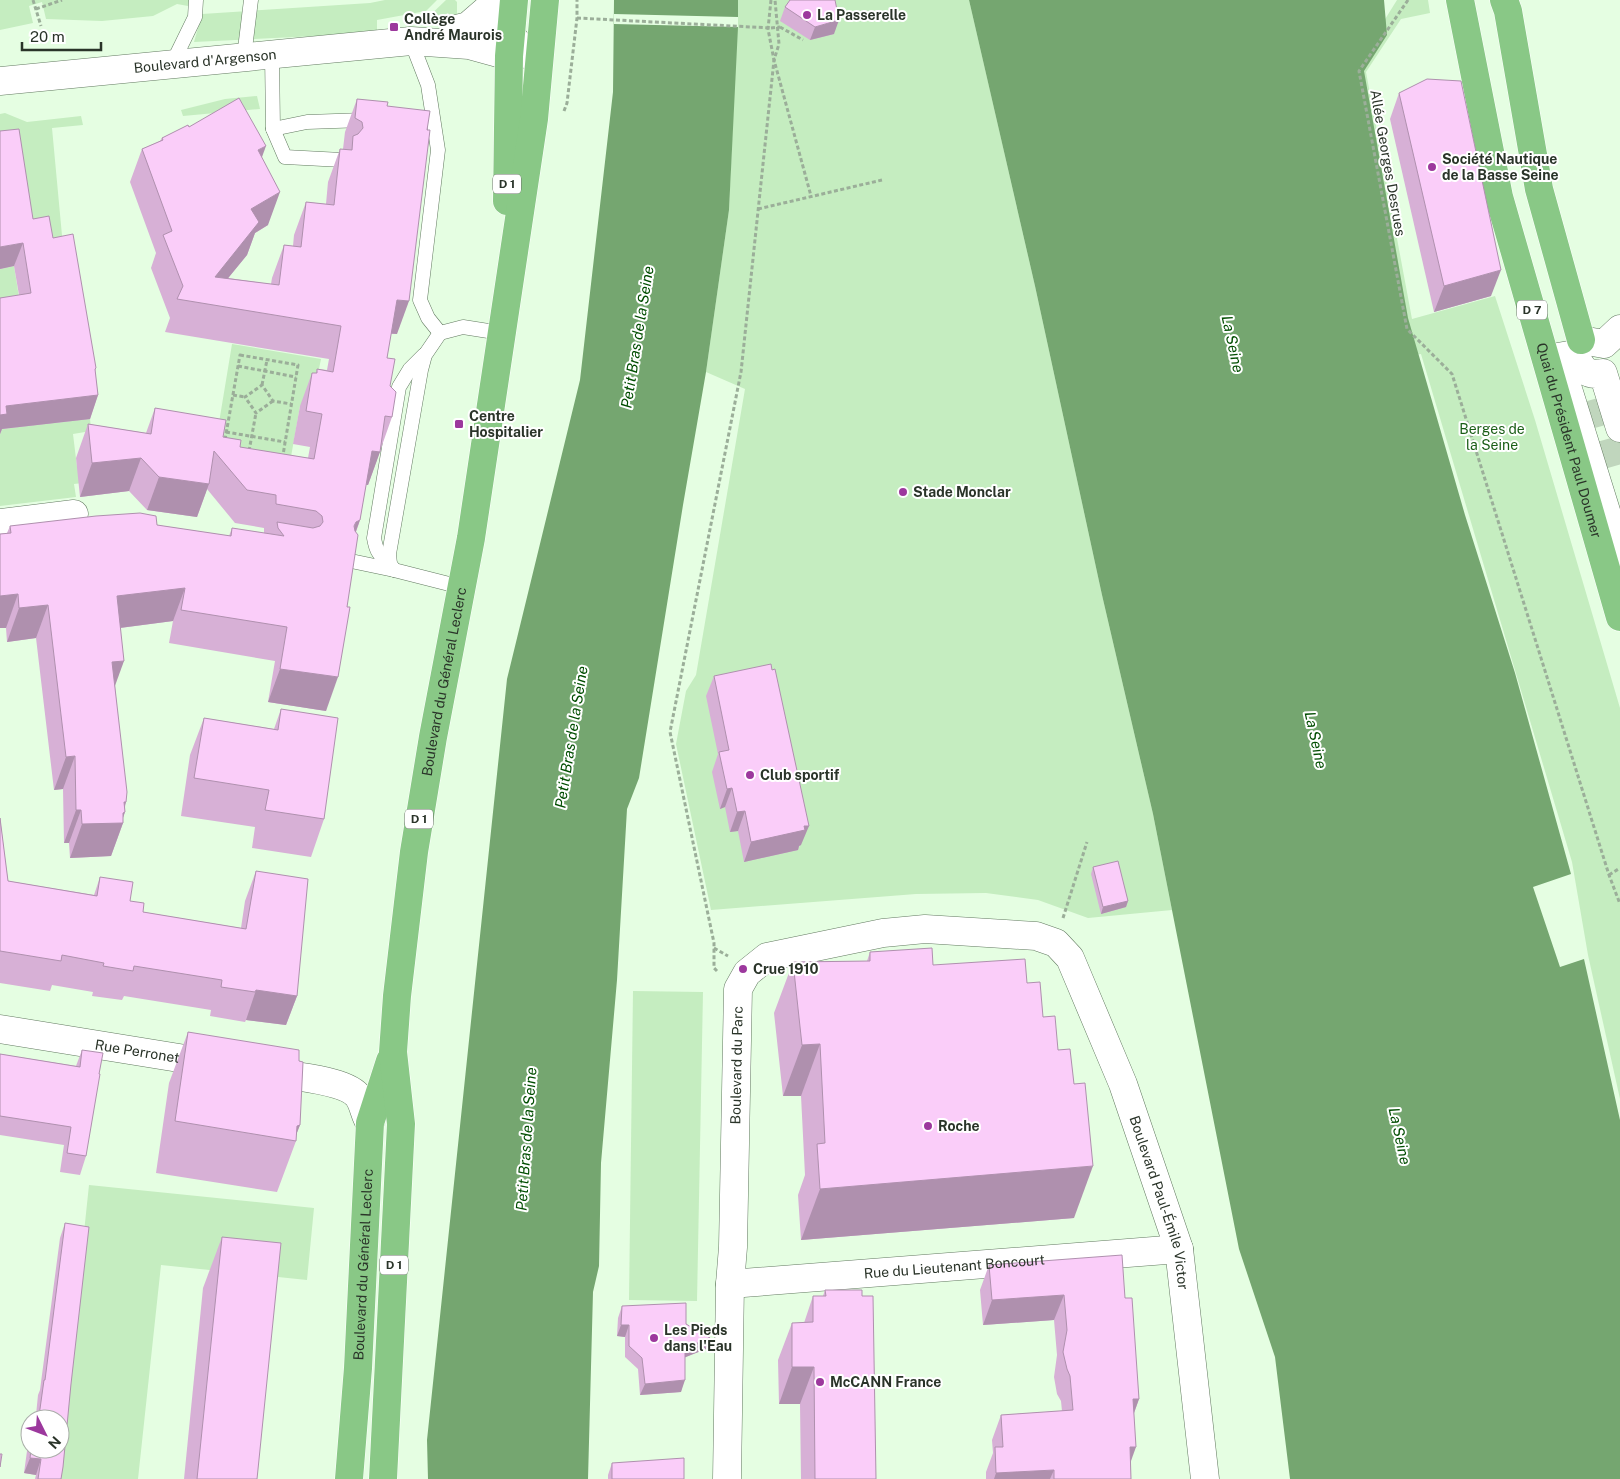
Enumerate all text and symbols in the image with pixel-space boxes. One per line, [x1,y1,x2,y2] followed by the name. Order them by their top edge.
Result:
[817,7,906,23] place label: La Passerelle
[801,9,813,21] marker: La Passerelle
[404,11,502,43] place label: Collège André Maurois
[22,20,101,52] scale bar
[388,21,400,33] marker: Collège André Maurois
[30,28,65,45] text: 20 m
[133,46,277,76] street label: Boulevard d'Argenson
[1367,89,1409,237] street label: Allée Georges Desrues
[1442,151,1559,183] place label: Société Nautique de la Basse Seine
[1426,161,1438,173] marker: Société Nautique de la Basse Seine
[493,174,521,193] road number: D 1
[617,265,657,409] water label: Petit Bras de la Seine
[1517,300,1547,320] road number: D 7
[1219,314,1247,374] water label: La Seine
[1533,341,1605,540] street label: Quai du Président Paul Doumer
[469,408,543,440] place label: Centre Hospitalier
[453,418,465,430] marker: Centre Hospitalier
[1459,421,1525,453] park label: Berges de la Seine
[913,484,1011,500] place label: Stade Monclar
[897,486,909,498] marker: Stade Monclar
[419,586,469,777] street label: Boulevard du Général Leclerc
[551,665,591,809] water label: Petit Bras de la Seine
[1302,710,1330,770] water label: La Seine
[760,767,840,783] place label: Club sportif
[744,769,756,781] marker: Club sportif
[405,810,433,829] road number: D 1
[753,961,819,977] place label: Crue 1910
[737,963,749,975] marker: Crue 1910
[727,1006,746,1124] street label: Boulevard du Parc
[94,1037,181,1066] street label: Rue Perronet
[513,1067,539,1211] water label: Petit Bras de la Seine
[1386,1106,1414,1166] water label: La Seine
[1126,1114,1192,1290] street label: Boulevard Paul-Émile Victor
[938,1118,980,1134] place label: Roche
[922,1120,934,1132] marker: Roche
[350,1168,376,1361] street label: Boulevard du Général Leclerc
[863,1251,1045,1282] street label: Rue du Lieutenant Boncourt
[380,1256,408,1274] road number: D 1
[664,1322,732,1354] place label: Les Pieds dans l'Eau
[648,1332,660,1344] marker: Les Pieds dans l'Eau
[830,1374,941,1390] place label: McCANN France
[814,1376,826,1388] marker: McCANN France
[20,1409,70,1459] north arrow
[45,1433,64,1452] text: N

